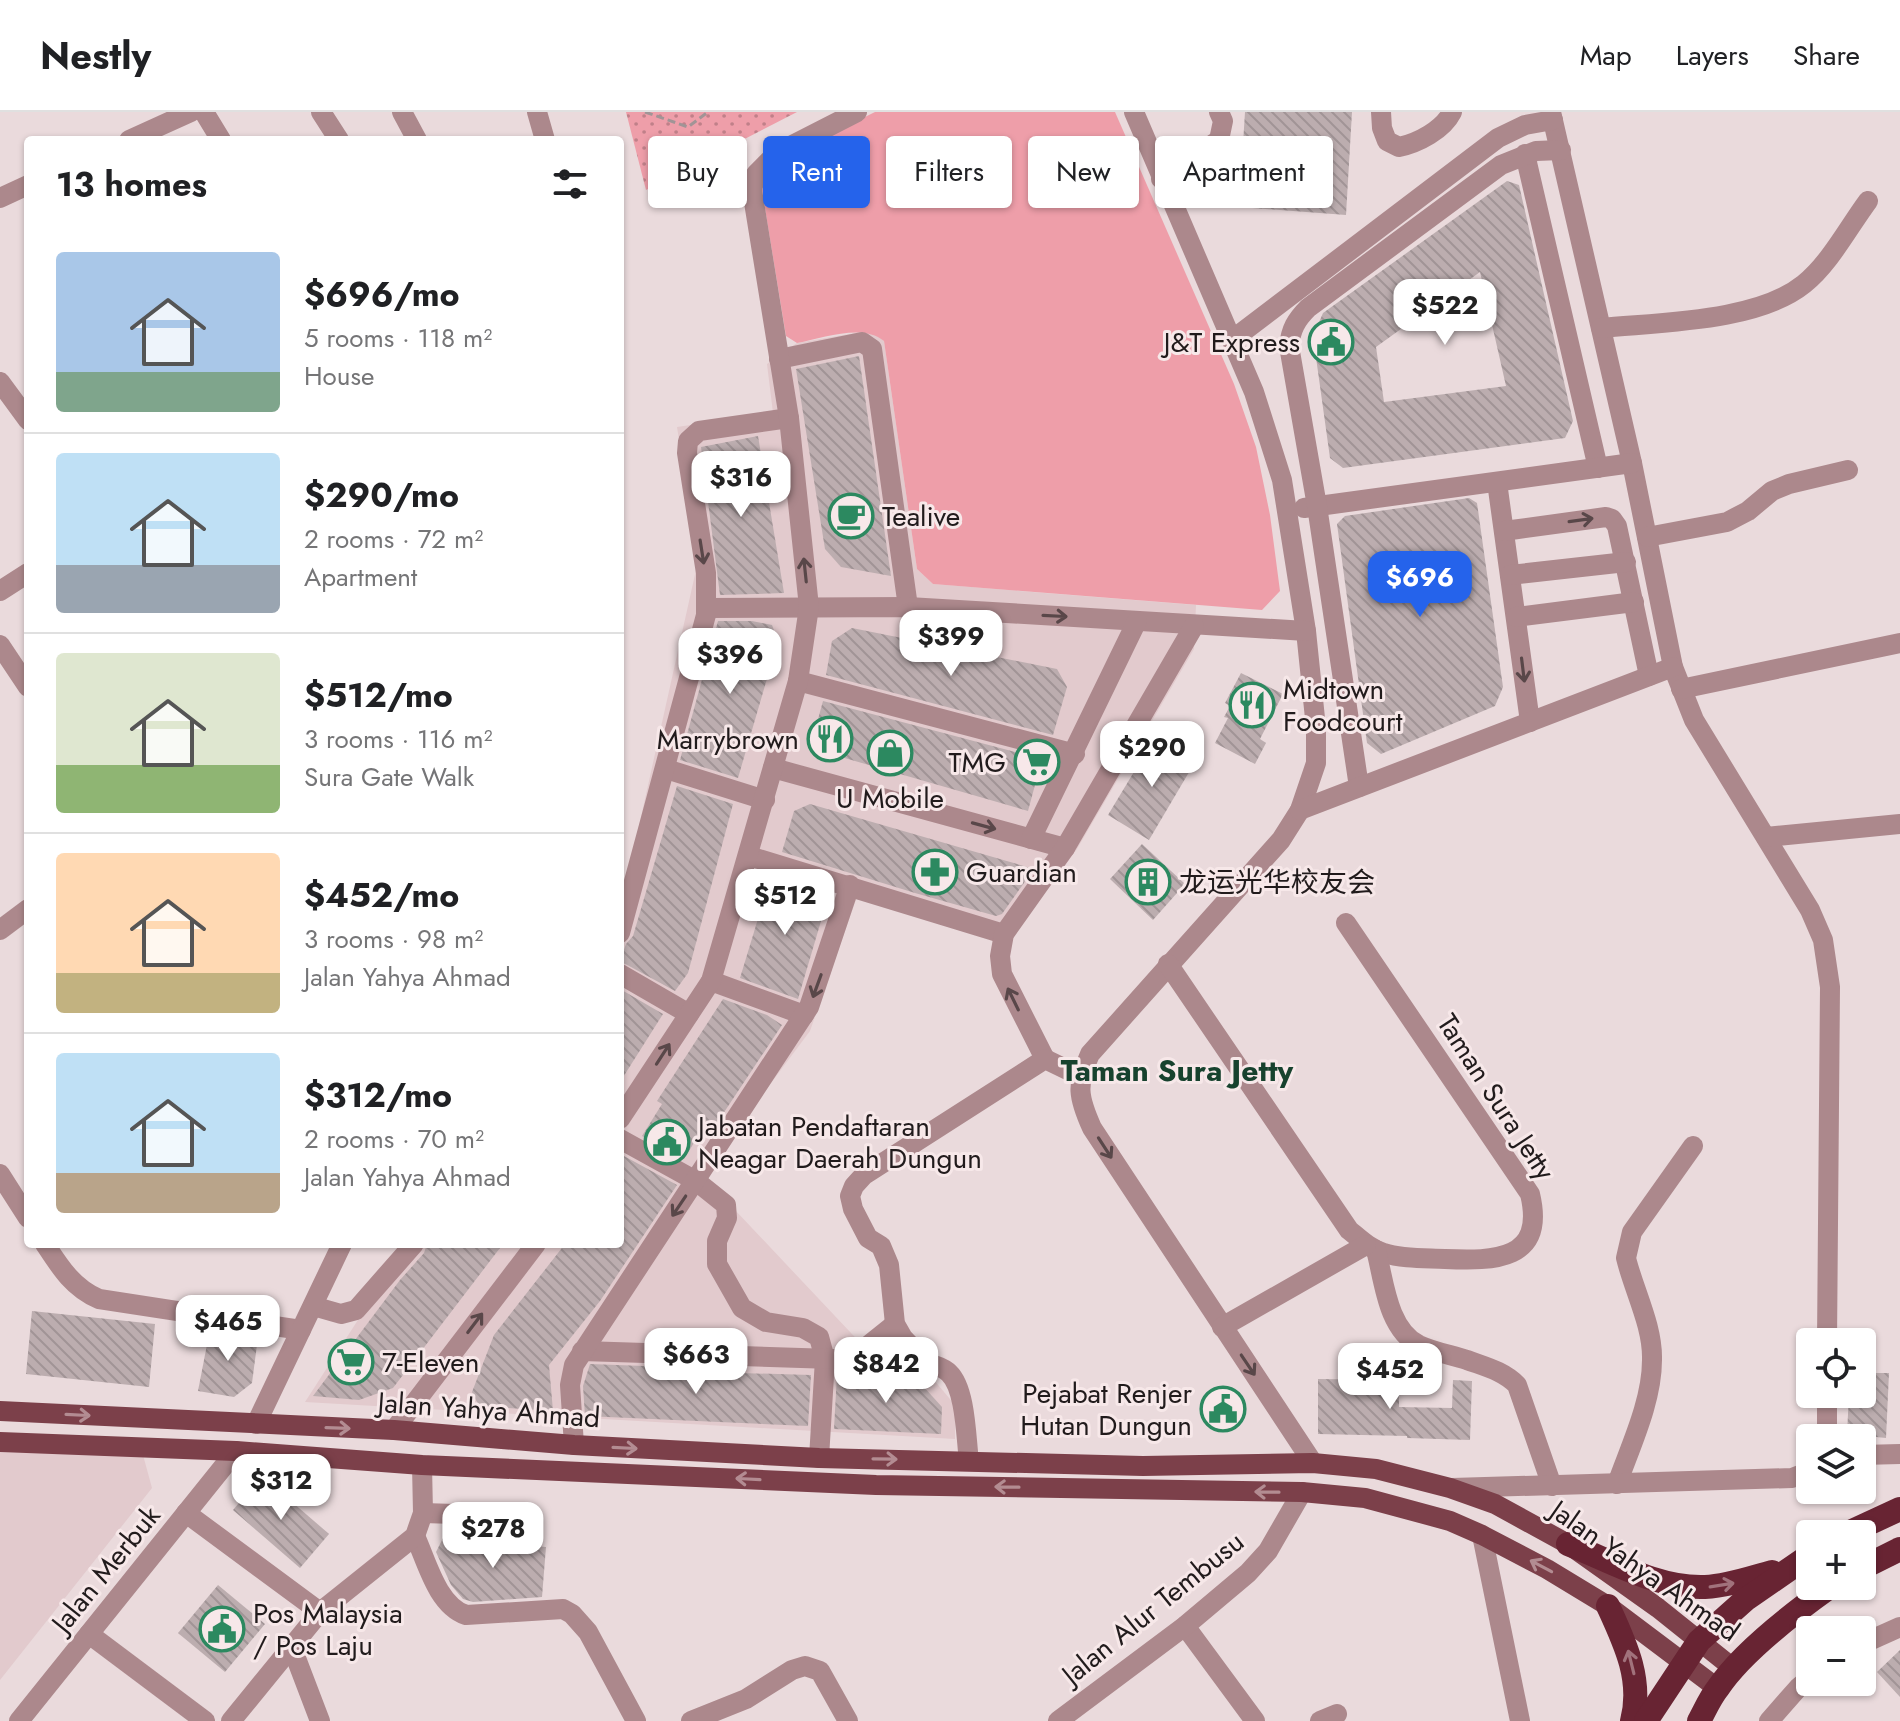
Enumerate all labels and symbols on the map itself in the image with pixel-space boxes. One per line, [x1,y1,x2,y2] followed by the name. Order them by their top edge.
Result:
[1398,279,1492,347] pin: $522
[1307,318,1355,366] public building icon: J&T Express
[1160,322,1300,363] place label: J&T Express
[694,451,788,519] pin: $316
[827,492,875,540] cafe icon: Tealive
[882,496,960,537] place label: Tealive
[1568,512,1593,527] one-way arrow
[696,539,711,564] one-way arrow
[1373,551,1467,619] pin: $696
[797,557,812,584] one-way arrow
[1041,609,1068,624] one-way arrow
[904,610,998,678] pin: $399
[683,628,777,696] pin: $396
[1516,657,1531,682] one-way arrow
[1283,669,1403,742] place label: Midtown Foodcourt
[1228,681,1276,729] restaurant icon: Midtown Foodcourt
[806,715,854,763] restaurant icon: Marrybrown
[657,719,799,760] place label: Marrybrown
[1105,721,1199,789] pin: $290
[866,729,914,777] shop icon: U Mobile
[1013,738,1061,786] supermarket icon: TMG
[949,742,1006,783] place label: TMG
[836,778,944,819] place label: U Mobile
[970,819,996,834] one-way arrow
[911,848,959,896] pharmacy icon: Guardian
[966,852,1077,893] place label: Guardian
[1124,858,1172,906] building icon: 龙运光华校友会
[1179,862,1375,903] place label: 龙运光华校友会
[738,869,832,937] pin: $512
[809,973,823,998] one-way arrow
[1005,987,1021,1011] one-way arrow
[1427,1006,1565,1189] street label: Taman Sura Jetty
[655,1043,671,1066] one-way arrow
[1061,1049,1294,1092] district label: Taman Sura Jetty
[694,1106,982,1179] place label: Jabatan Pendaftaran Neagar Daerah Dungun
[643,1118,691,1166] public building icon: Jabatan Pendaftaran Neagar Daerah Dungun
[1097,1136,1113,1159] one-way arrow
[671,1194,687,1216] one-way arrow
[181,1295,275,1363] pin: $465
[467,1313,484,1335] one-way arrow
[649,1328,743,1396] pin: $663
[839,1337,933,1405] pin: $842
[327,1338,375,1386] supermarket icon: 7-Eleven
[382,1342,479,1383] place label: 7-Eleven
[1343,1343,1437,1411] pin: $452
[1239,1354,1256,1376] one-way arrow
[1020,1373,1192,1446] place label: Pejabat Renjer Hutan Dungun
[372,1382,602,1438] street label: Jalan Yahya Ahmad
[1199,1385,1247,1433] public building icon: Pejabat Renjer Hutan Dungun
[64,1408,91,1423] one-way arrow
[324,1420,351,1435] one-way arrow
[611,1440,638,1455] one-way arrow
[871,1452,898,1467] one-way arrow
[234,1454,328,1522] pin: $312
[735,1472,761,1487] one-way arrow
[994,1480,1021,1495] one-way arrow
[1254,1484,1281,1499] one-way arrow
[1539,1488,1748,1652] street label: Jalan Yahya Ahmad
[39,1496,170,1644] street label: Jalan Merbuk
[446,1502,540,1570] pin: $278
[1050,1522,1253,1697] street label: Jalan Alur Tembusu
[1530,1558,1554,1573] one-way arrow
[1709,1577,1734,1592] one-way arrow
[253,1593,403,1666] place label: Pos Malaysia / Pos Laju
[198,1605,246,1653] public building icon: Pos Malaysia / Pos Laju
[1622,1649,1637,1675] one-way arrow

